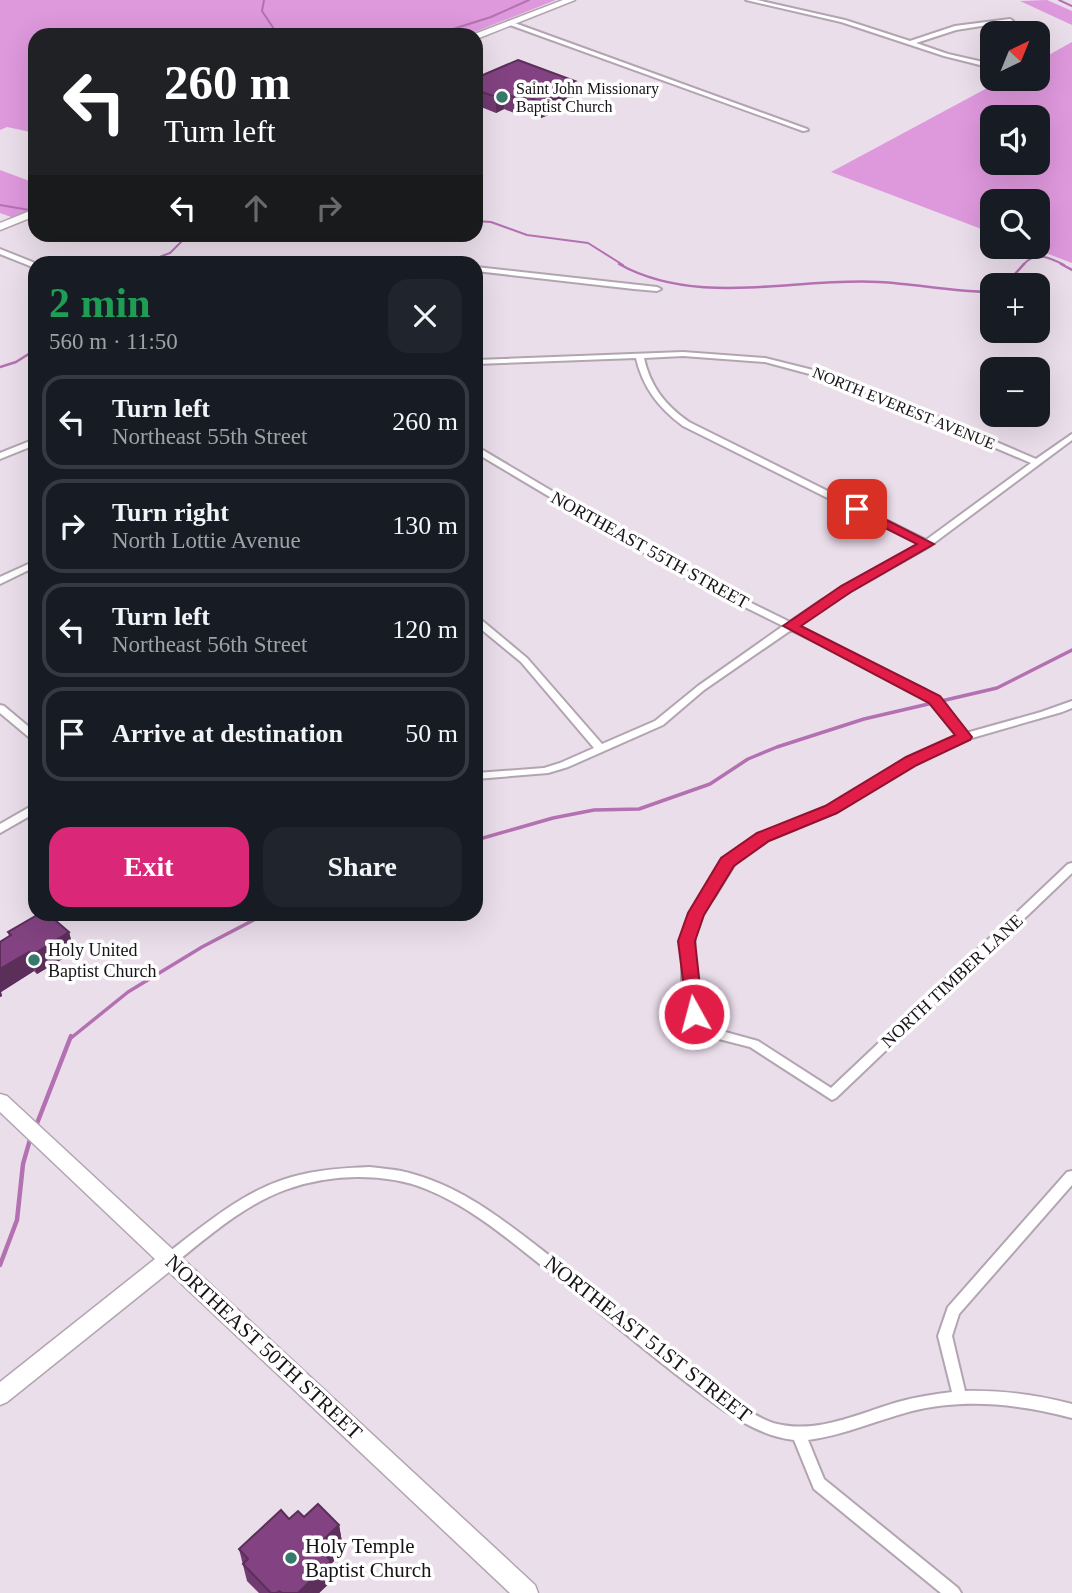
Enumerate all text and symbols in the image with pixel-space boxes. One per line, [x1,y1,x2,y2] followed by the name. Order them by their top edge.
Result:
[980,21,1050,91] north arrow
[980,21,1050,427] map controls
[164,55,291,110] text: 260 m
[49,56,140,147] icon: left
[516,80,659,116] place label: Saint John Missionary Baptist Church
[494,89,510,105] marker: Saint John Missionary Baptist Church
[980,105,1050,175] button: sound
[164,113,276,149] text: Turn left
[164,189,202,227] icon: left
[237,189,275,227] icon: ahead
[310,189,348,227] icon: right
[980,189,1050,259] button: search
[980,273,1050,343] button: +
[388,279,462,353] button: close
[49,280,151,326] text: 2 min
[49,329,178,354] text: 560 m · 11:50
[980,357,1050,427] button: −
[810,364,998,452] street label: NORTH EVEREST AVENUE
[112,394,210,423] text: Turn left
[53,403,91,441] icon: left
[392,407,458,436] text: 260 m
[112,424,307,449] text: Northeast 55th Street
[827,479,887,539] pin
[548,487,752,613] street label: NORTHEAST 55TH STREET
[838,490,876,528] icon: arrive
[112,498,229,527] text: Turn right
[53,507,91,545] icon: right
[392,511,458,540] text: 130 m
[112,528,301,553] text: North Lottie Avenue
[112,602,210,631] text: Turn left
[53,611,91,649] icon: left
[392,615,458,644] text: 120 m
[112,632,307,657] text: Northeast 56th Street
[53,715,91,753] icon: arrive
[112,719,343,748] text: Arrive at destination
[405,719,458,748] text: 50 m
[49,827,249,907] button: Exit
[263,827,462,907] button: Share
[877,910,1027,1052] street label: NORTH TIMBER LANE
[48,940,157,981] place label: Holy United Baptist Church
[26,952,42,968] marker: Holy United Baptist Church
[657,977,731,1051] position arrow
[161,1250,367,1444] street label: NORTHEAST 50TH STREET
[540,1251,756,1427] street label: NORTHEAST 51ST STREET
[305,1534,432,1582] place label: Holy Temple Baptist Church
[283,1550,299,1566] marker: Holy Temple Baptist Church

